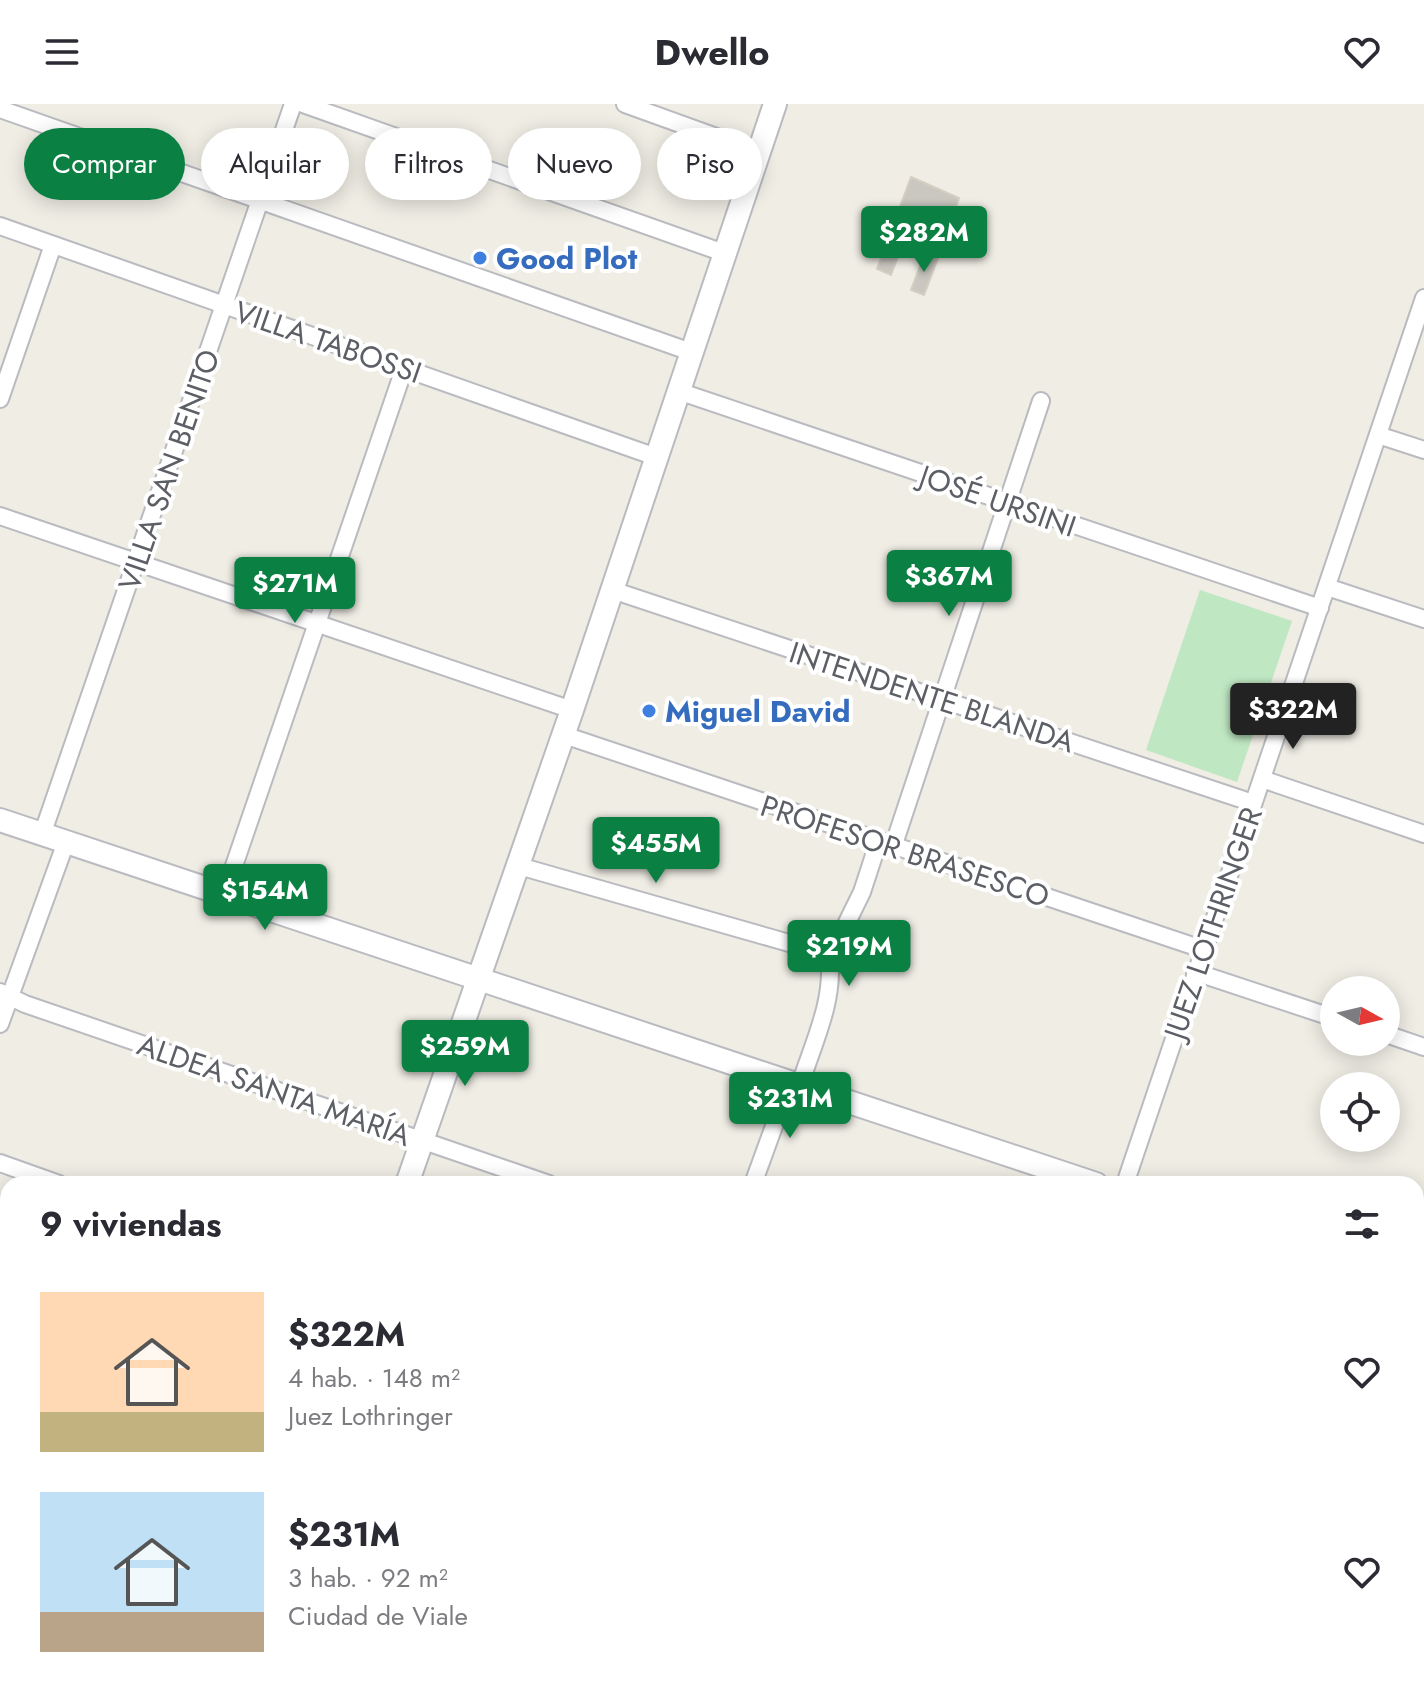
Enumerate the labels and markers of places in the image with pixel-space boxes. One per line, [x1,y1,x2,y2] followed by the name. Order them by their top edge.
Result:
[868,206,980,274] pin: $282M
[496,237,638,280] place label: Good Plot
[471,249,489,267] marker: Good Plot
[893,550,1005,618] pin: $367M
[239,557,351,625] pin: $271M
[1237,683,1349,751] pin: $322M
[665,690,850,733] place label: Miguel David
[640,702,658,720] marker: Miguel David
[600,817,712,885] pin: $455M
[209,864,321,932] pin: $154M
[793,920,905,988] pin: $219M
[409,1020,521,1088] pin: $259M
[734,1072,846,1140] pin: $231M

